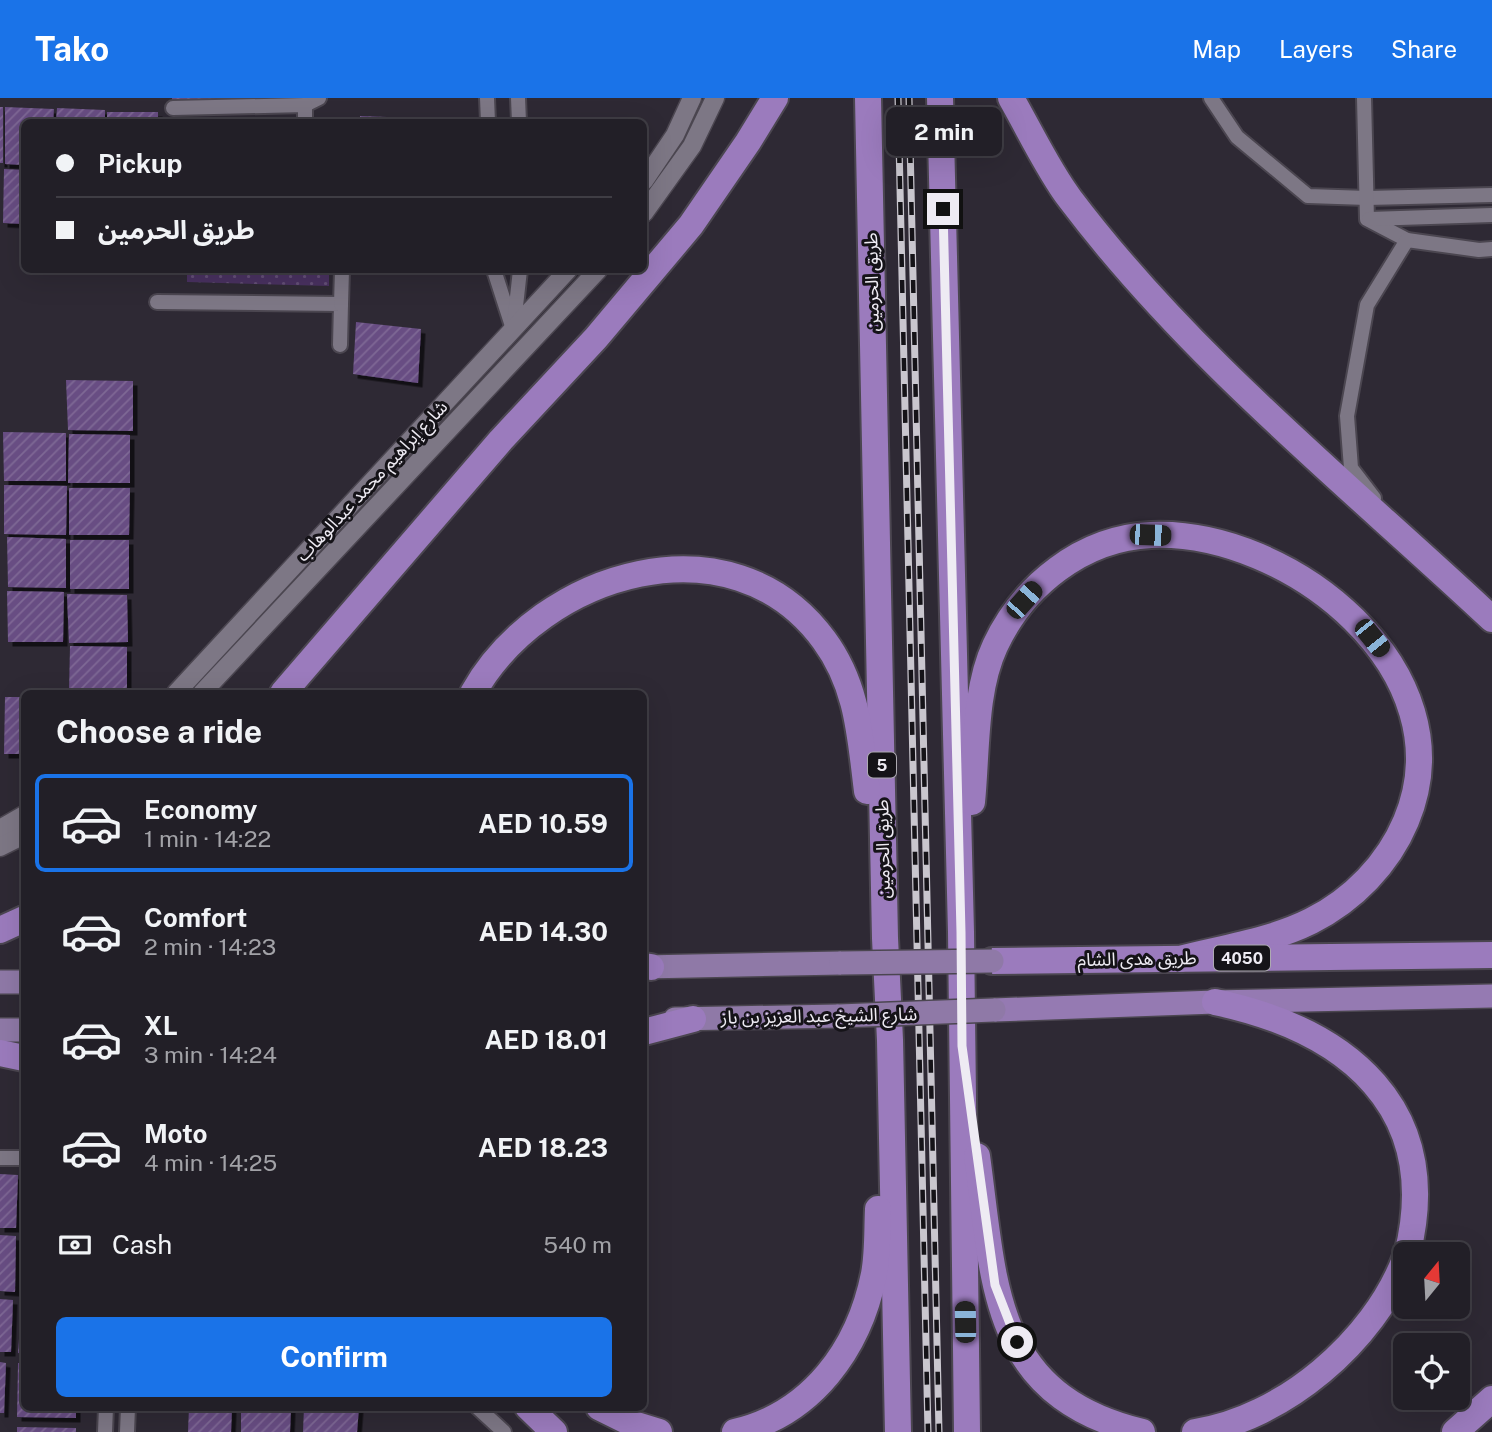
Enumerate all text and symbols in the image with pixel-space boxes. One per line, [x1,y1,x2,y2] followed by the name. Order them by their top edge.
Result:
[35,30,109,68] text: Tako
[1192,35,1241,63] text: Map
[1279,35,1353,63] text: Layers
[1391,35,1457,63] text: Share
[885,108,1001,156] callout: 2 min
[914,118,974,145] text: 2 min
[98,148,182,179] text: Pickup
[927,193,959,225] route end
[98,214,255,245] text: طريق الحرمين
[860,232,884,332] street label: طريق الحرمين
[292,396,455,568] street label: شارع إبراهيم محمد عبدالوهاب
[1129,524,1172,546] car
[1003,577,1046,623] car
[1351,615,1394,661] car
[56,713,262,750] text: Choose a ride
[868,752,896,778] road number: 5
[60,792,123,855] icon: car
[144,794,257,825] text: Economy
[871,799,895,899] street label: طريق الحرمين
[478,808,608,839] text: AED 10.59
[144,825,271,852] text: 1 min · 14:22
[60,900,123,963] icon: car
[144,902,247,933] text: Comfort
[479,916,608,947] text: AED 14.30
[144,933,276,960] text: 2 min · 14:23
[1214,946,1270,971] road number: 4050
[1077,947,1197,974] street label: طريق هدى الشام
[720,1003,917,1032] street label: شارع الشيخ عبد العزيز بن باز
[60,1008,123,1071] icon: car
[144,1010,178,1041] text: XL
[484,1024,608,1055] text: AED 18.01
[144,1041,277,1068] text: 3 min · 14:24
[60,1116,123,1179] icon: car
[144,1118,207,1149] text: Moto
[478,1132,608,1163] text: AED 18.23
[144,1149,277,1176] text: 4 min · 14:25
[56,1226,94,1264] icon: cash
[112,1229,172,1260] text: Cash
[543,1231,612,1258] text: 540 m
[1393,1242,1470,1320] north arrow
[1393,1242,1470,1410] map controls
[955,1301,976,1343] car
[56,1317,612,1397] button: Confirm
[1001,1326,1033,1358] route start
[1393,1333,1470,1410] button: locate

